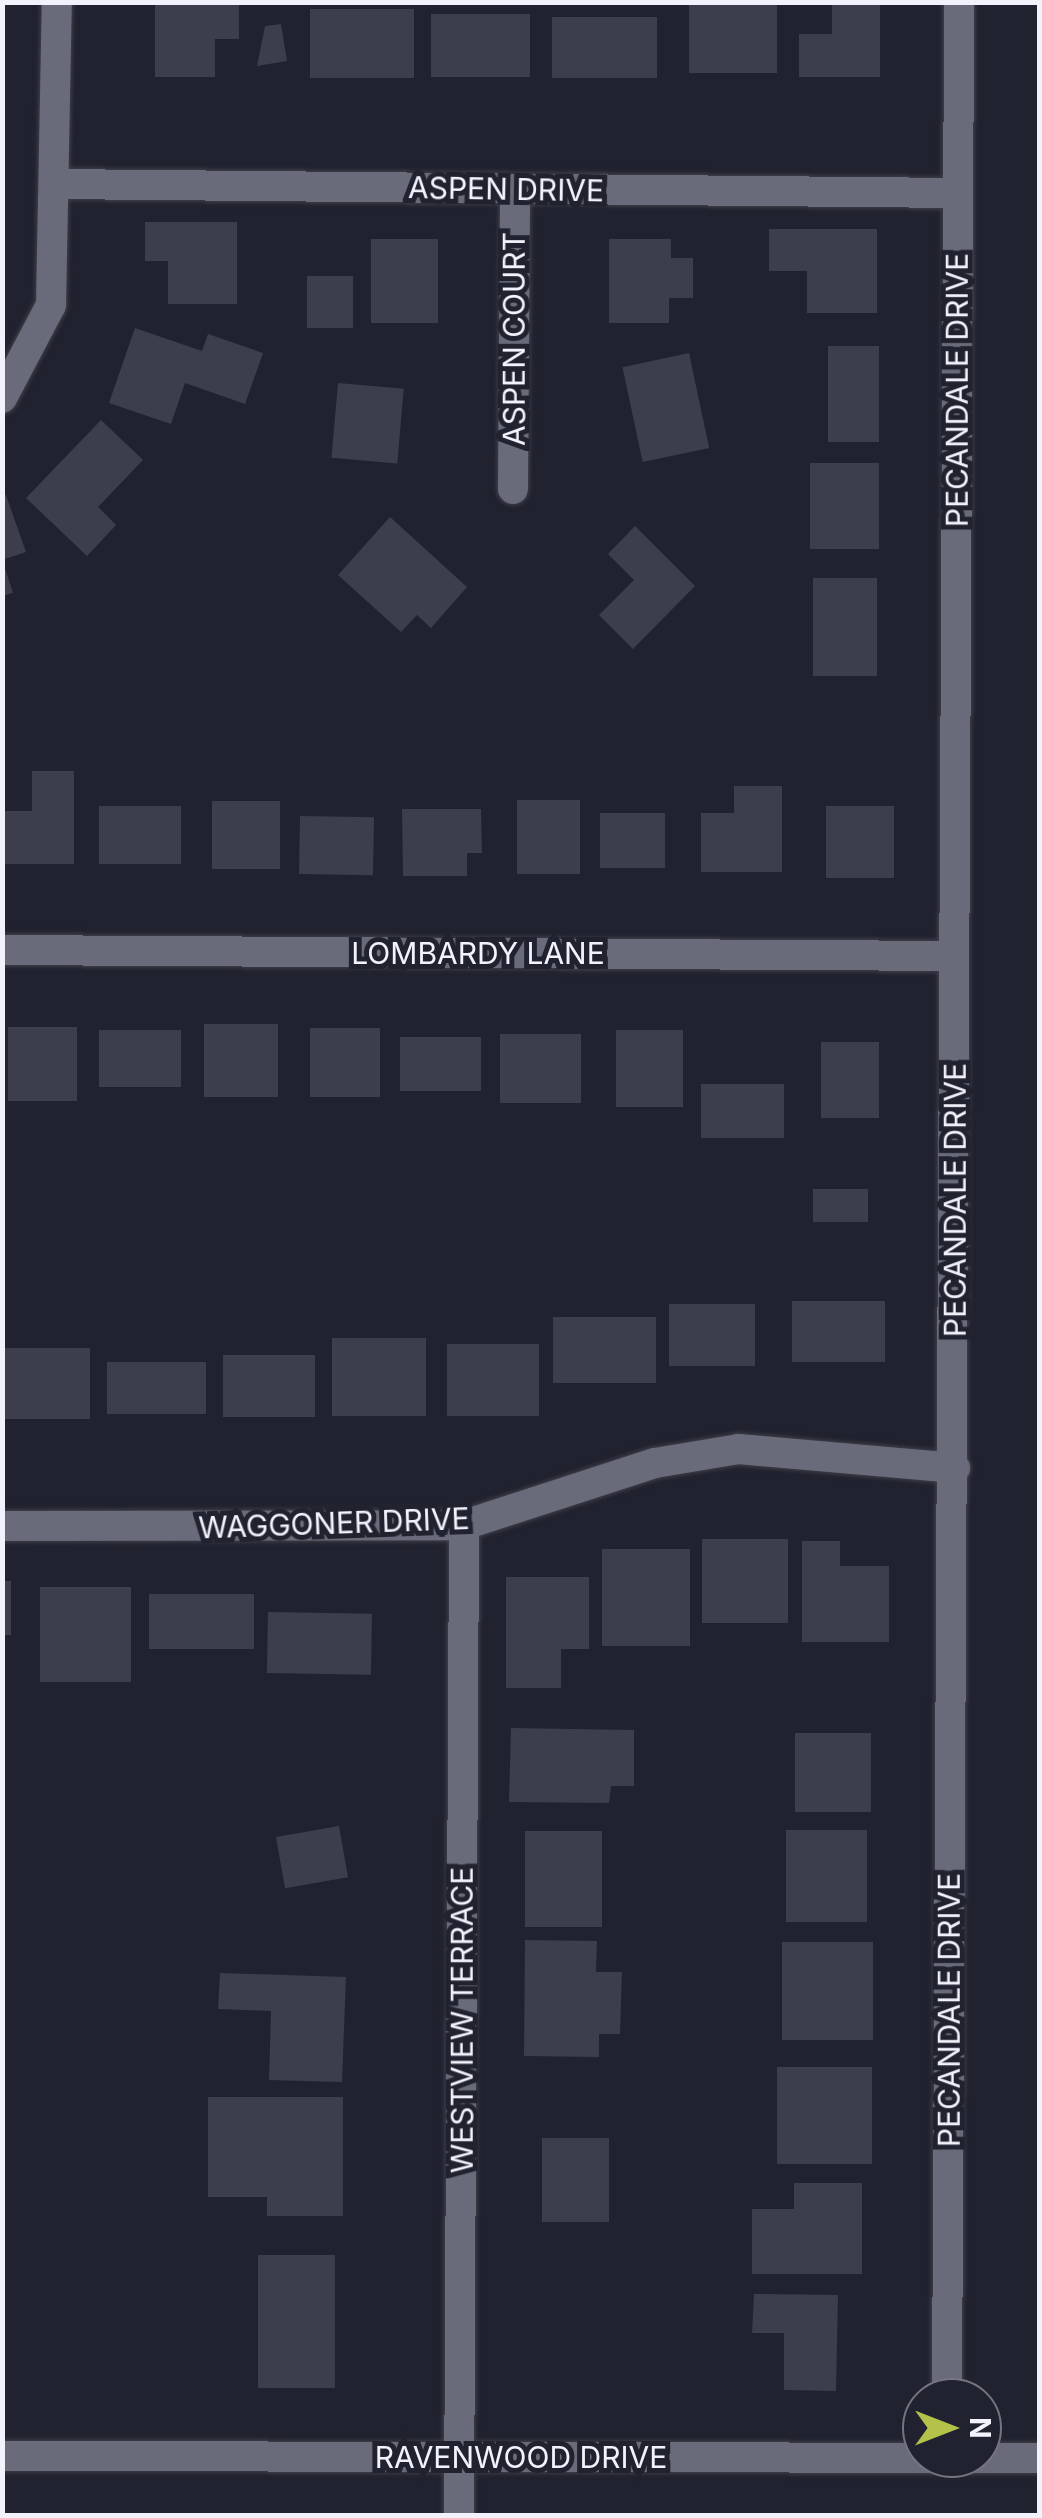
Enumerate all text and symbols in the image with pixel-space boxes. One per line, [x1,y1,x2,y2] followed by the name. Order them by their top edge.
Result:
[408,169,604,209] street label: ASPEN DRIVE
[496,232,532,446] street label: ASPEN COURT
[939,253,975,527] street label: PECANDALE DRIVE
[351,935,605,971] street label: LOMBARDY LANE
[937,1063,973,1337] street label: PECANDALE DRIVE
[198,1500,470,1546] street label: WAGGONER DRIVE
[444,1867,480,2173] street label: WESTVIEW TERRACE
[931,1873,967,2147] street label: PECANDALE DRIVE
[902,2378,1002,2478] north arrow
[963,2417,997,2439] text: N
[375,2439,667,2475] street label: RAVENWOOD DRIVE

